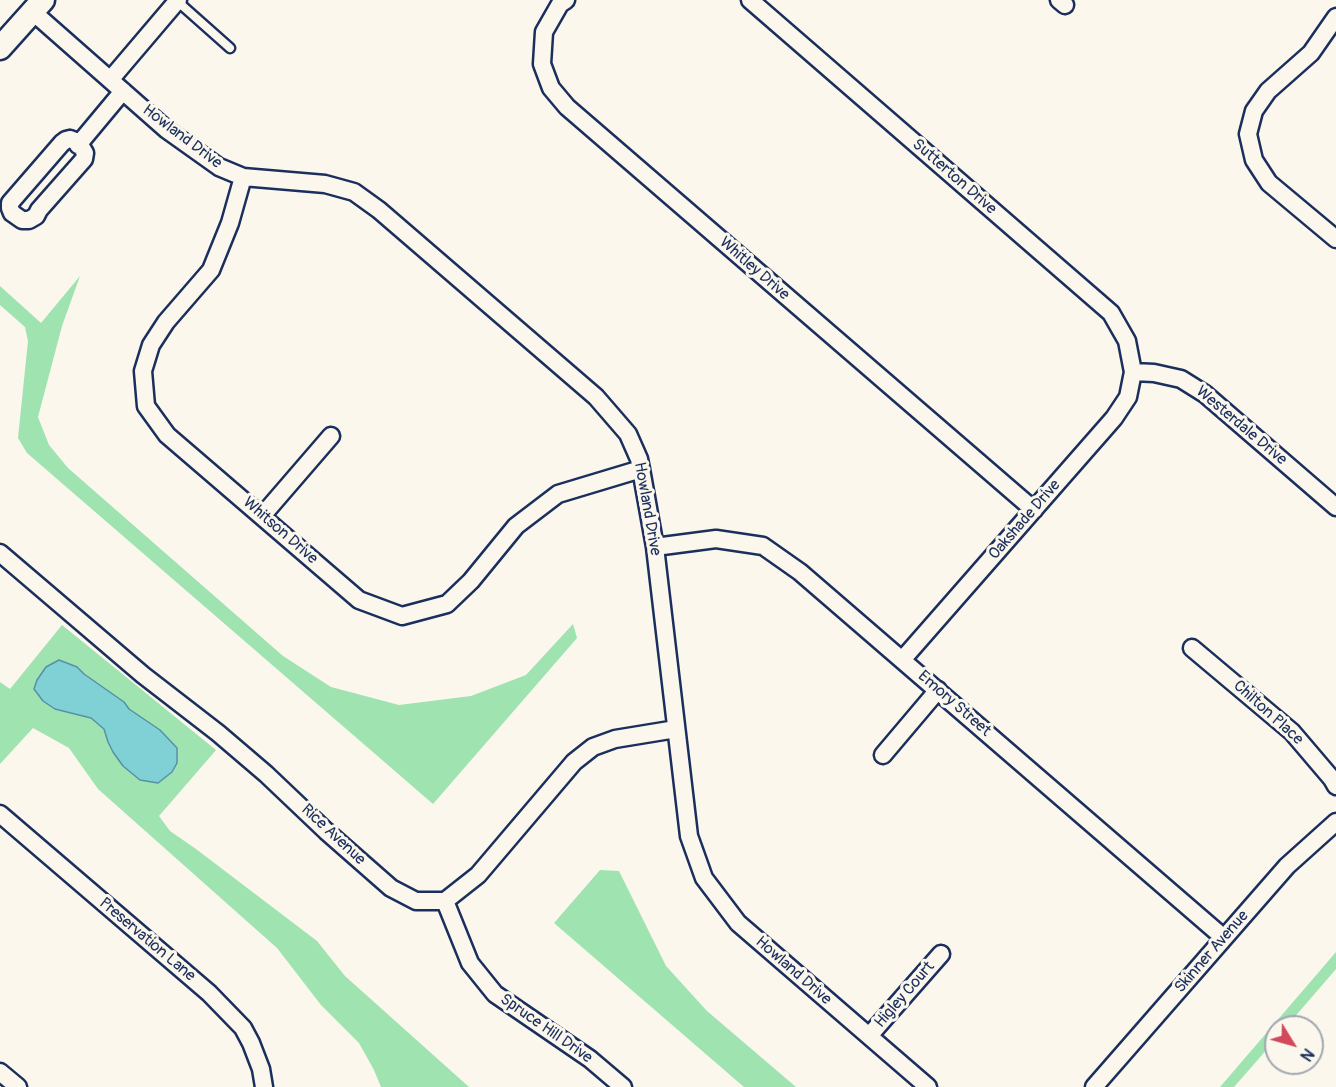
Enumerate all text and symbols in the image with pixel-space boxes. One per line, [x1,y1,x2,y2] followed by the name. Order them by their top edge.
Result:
[138,101,226,173] street label: Howland Drive
[908,135,1000,219] street label: Sutterton Drive
[715,233,793,305] street label: Whitley Drive
[1192,382,1290,470] street label: Westerdale Drive
[629,461,665,557] street label: Howland Drive
[985,476,1065,564] street label: Oakshade Drive
[239,493,321,569] street label: Whitson Drive
[914,667,994,741] street label: Emory Street
[1229,677,1307,749] street label: Chilton Place
[297,800,369,870] street label: Rice Avenue
[95,894,199,986] street label: Preservation Lane
[1171,907,1253,997] street label: Skinner Avenue
[751,933,835,1009] street label: Howland Drive
[871,958,939,1032] street label: Higley Court
[496,990,596,1068] street label: Spruce Hill Drive
[1264,1015,1324,1075] north arrow
[1296,1044,1318,1065] text: N

